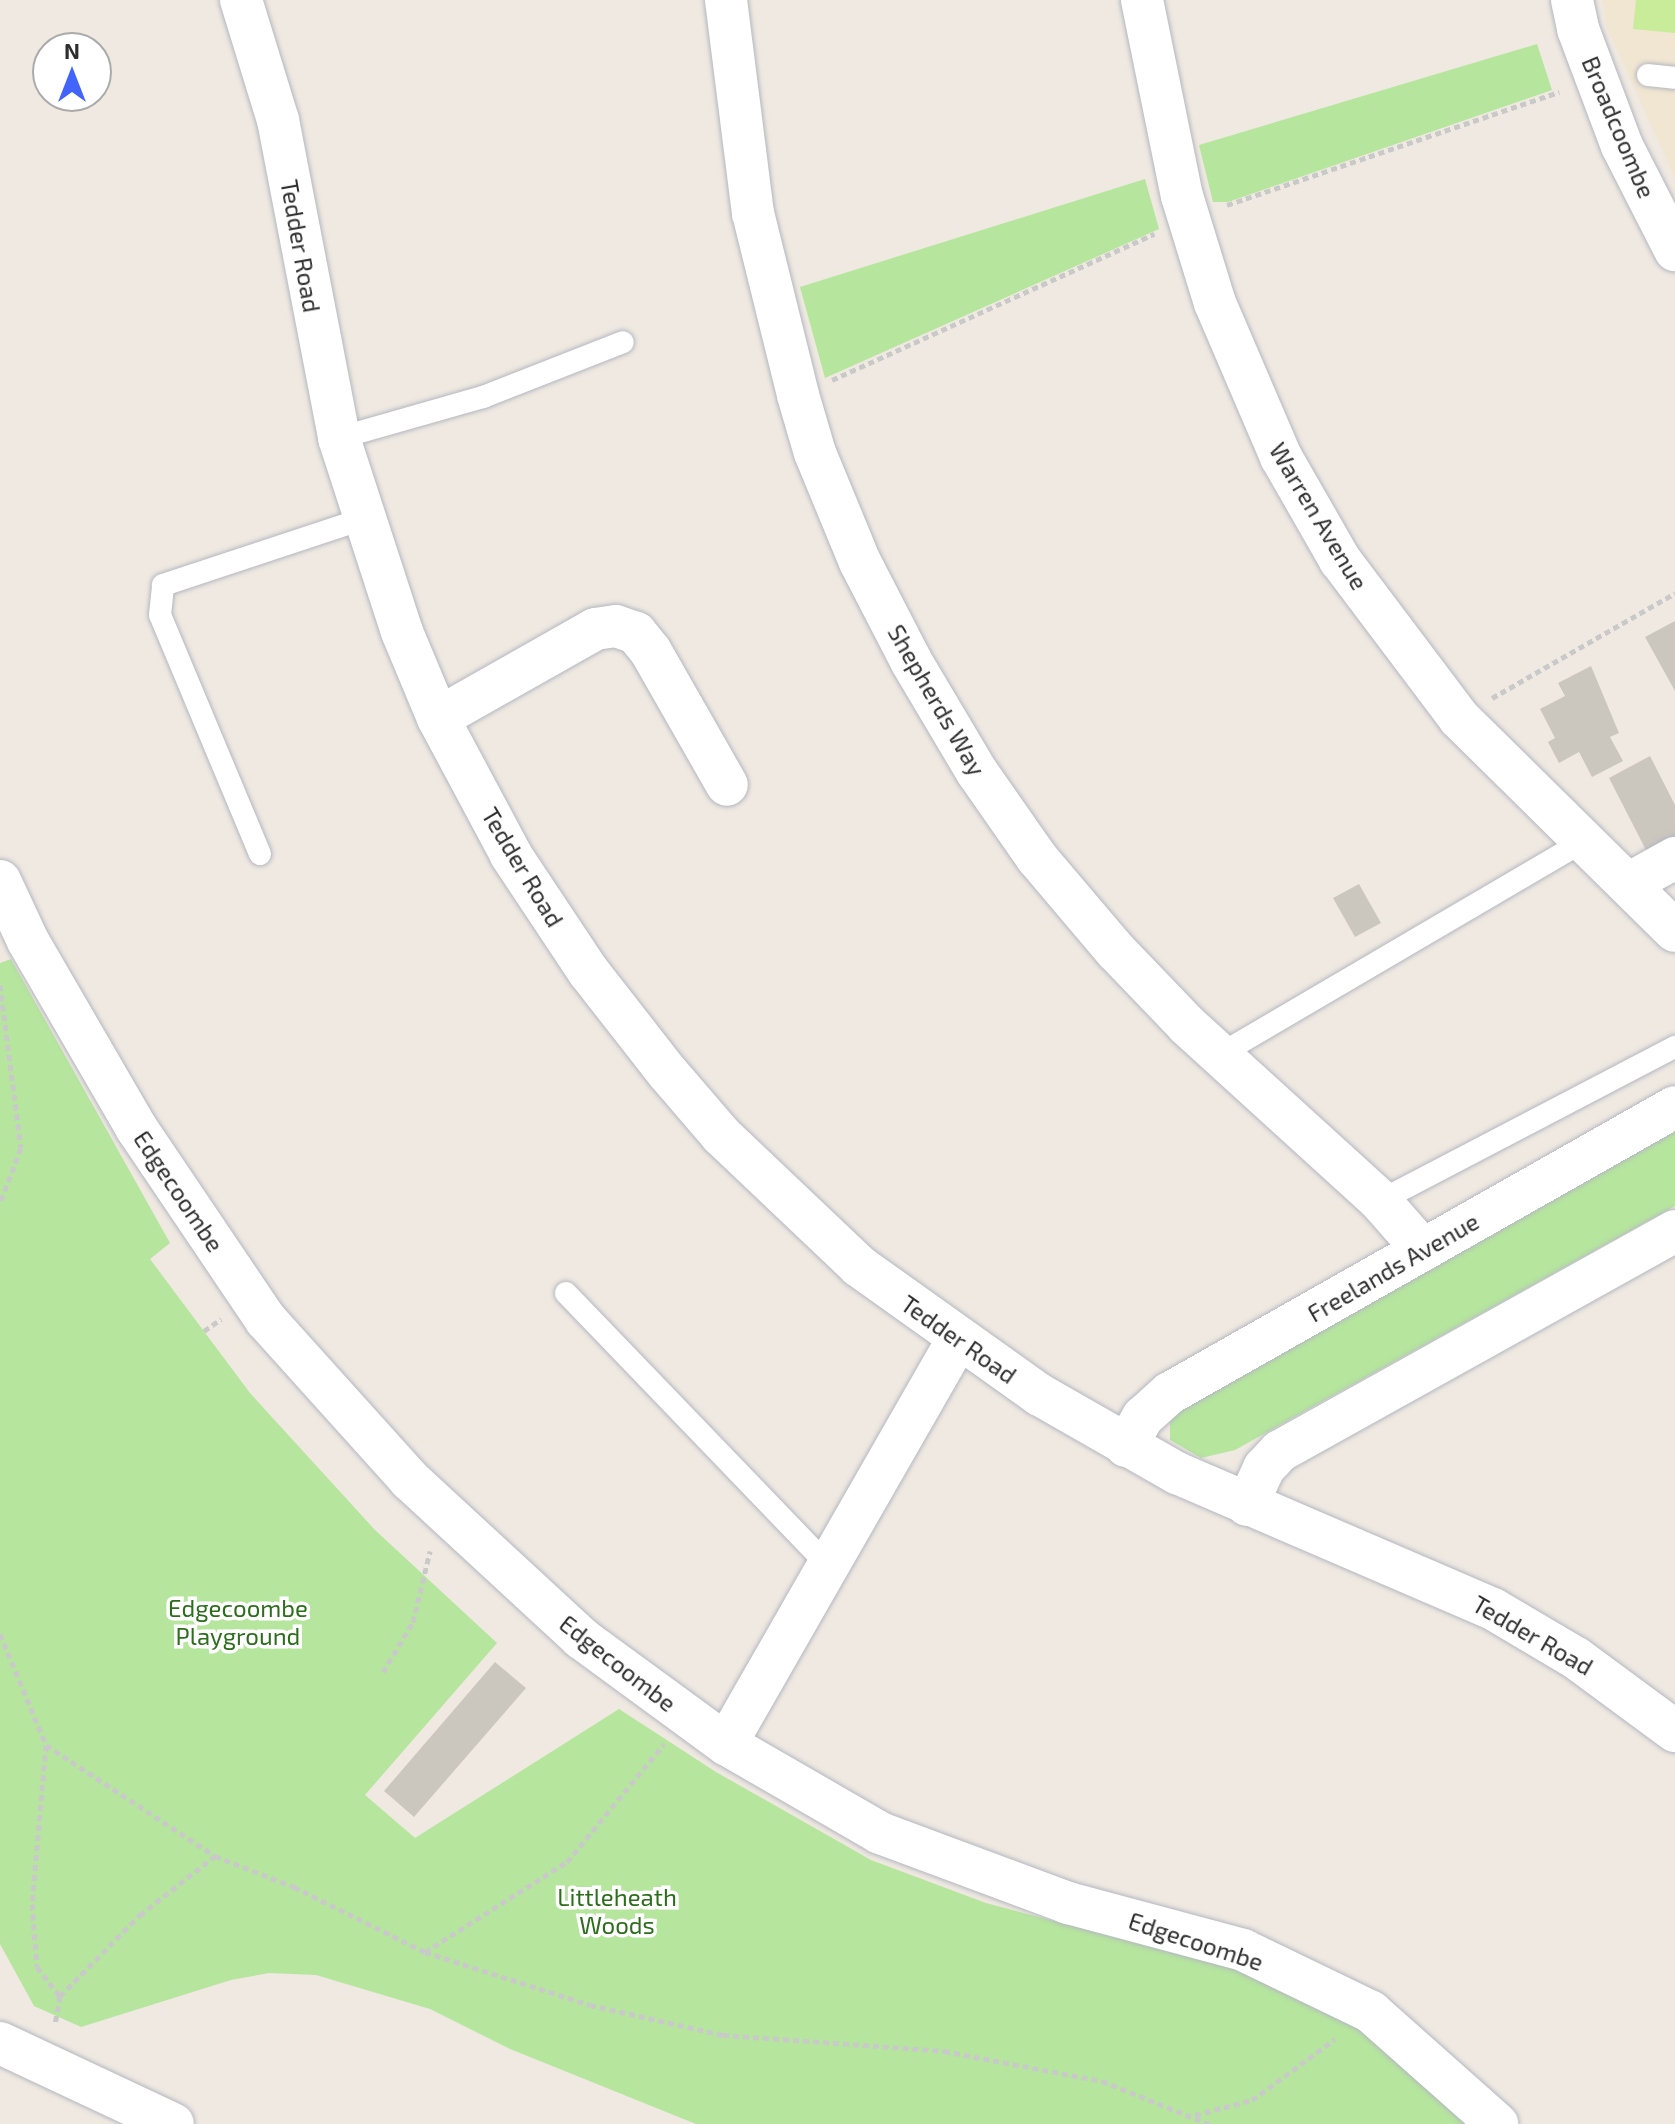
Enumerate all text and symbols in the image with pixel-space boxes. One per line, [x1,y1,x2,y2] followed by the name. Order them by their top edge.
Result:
[32,32,112,112] north arrow
[64,37,80,63] text: N
[1576,52,1662,202] street label: Broadcoombe
[275,177,327,315] street label: Tedder Road
[1264,437,1374,595] street label: Warren Avenue
[882,619,992,781] street label: Shepherds Way
[476,802,570,932] street label: Tedder Road
[128,1125,230,1257] street label: Edgecoombe
[1302,1206,1484,1328] street label: Freelands Avenue
[896,1289,1022,1389] street label: Tedder Road
[1467,1589,1599,1681] street label: Tedder Road
[168,1594,308,1650] park label: Edgecoombe Playground
[554,1609,682,1717] street label: Edgecoombe
[557,1883,677,1939] park label: Littleheath Woods
[1125,1906,1267,1976] street label: Edgecoombe

